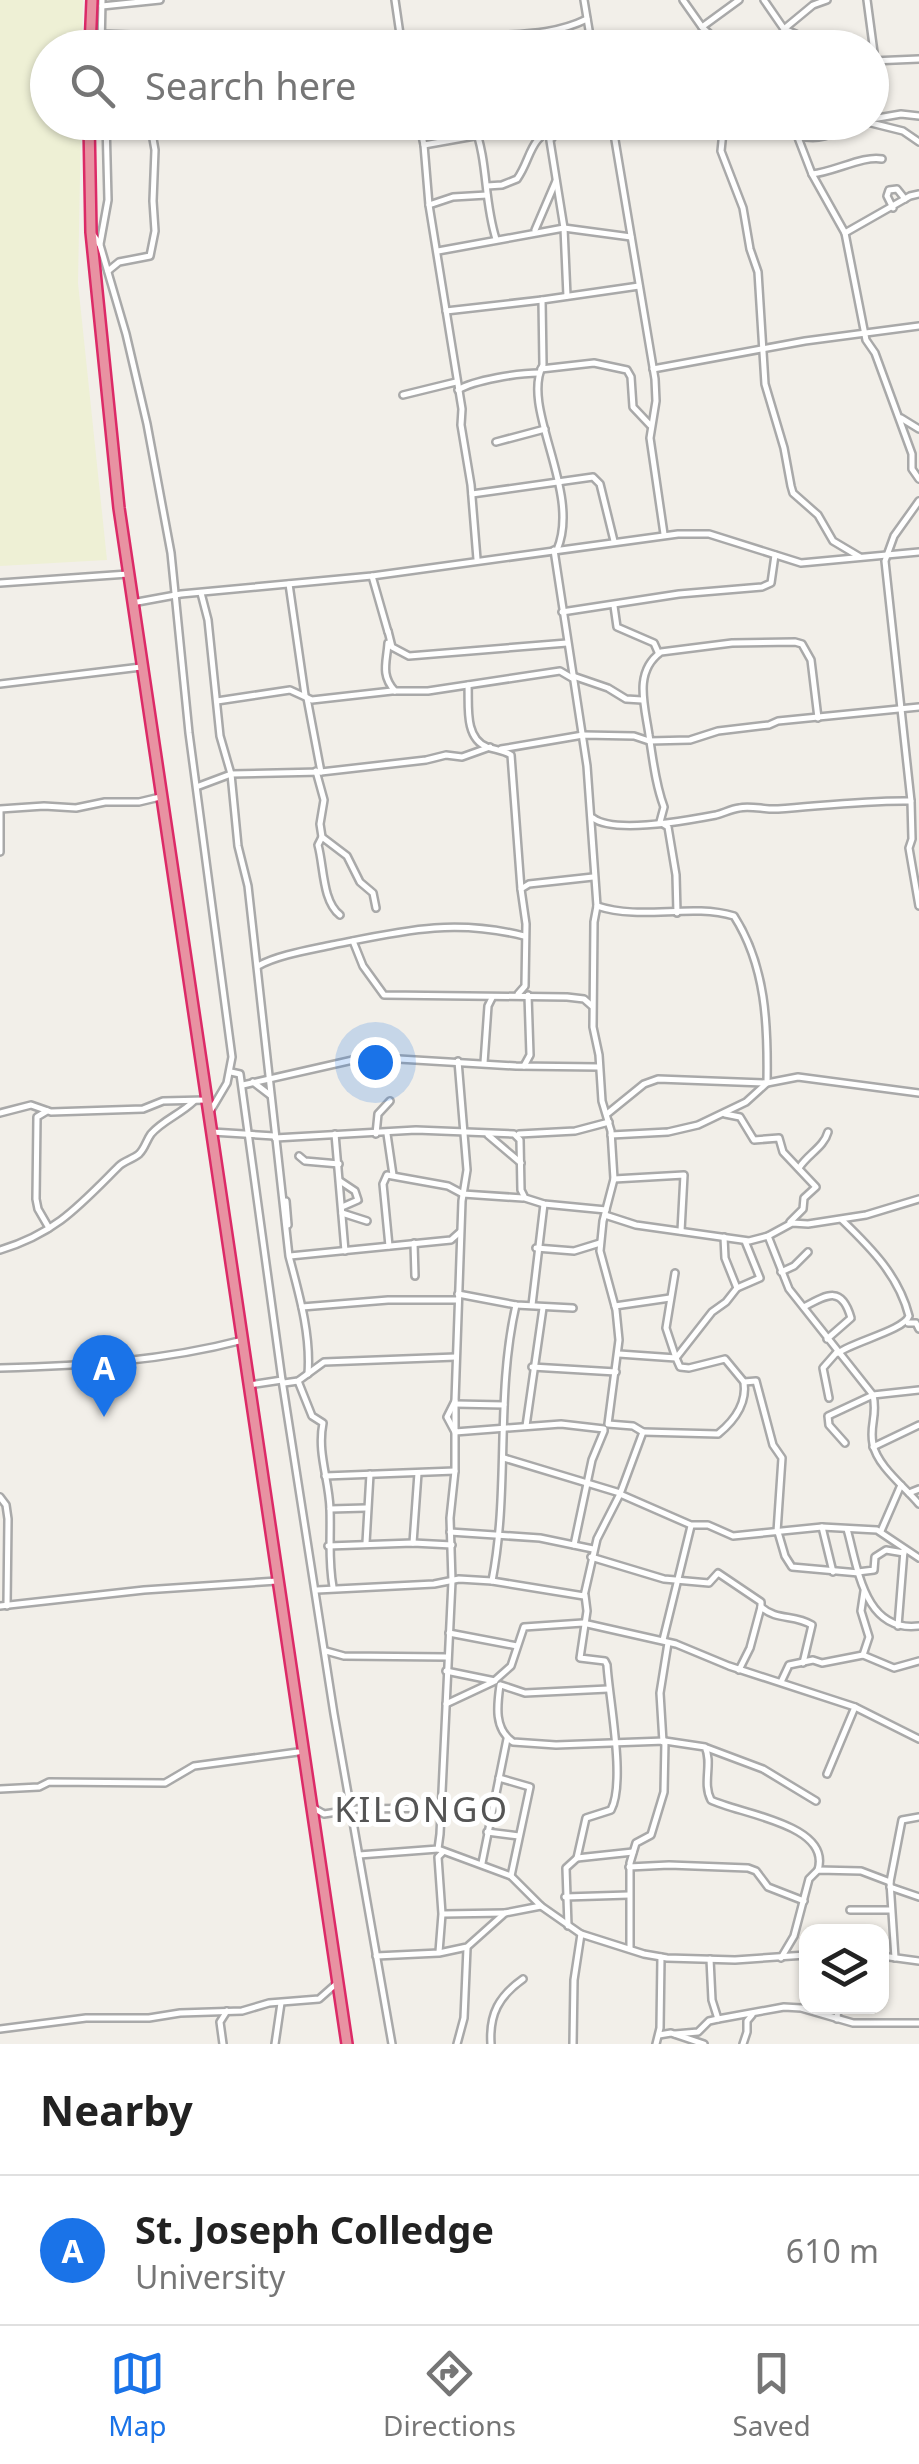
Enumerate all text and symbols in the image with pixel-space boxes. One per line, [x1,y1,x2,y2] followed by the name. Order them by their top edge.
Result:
[30,30,889,140] search box
[65,58,120,113] icon: search
[145,59,356,111] text: Search here
[350,1037,401,1088] your location
[72,1334,136,1417] pin: A
[334,1785,510,1832] district label: KILONGO
[799,1924,889,2014] map controls
[799,1924,889,2014] button: layers
[40,2081,193,2138] text: Nearby
[135,2203,494,2255] text: St. Joseph Colledge
[61,2229,84,2272] text: A
[786,2229,879,2272] text: 610 m
[135,2255,285,2298] text: University
[108,2346,167,2444] tab: Map
[383,2346,516,2444] tab: Directions
[732,2346,811,2444] tab: Saved

